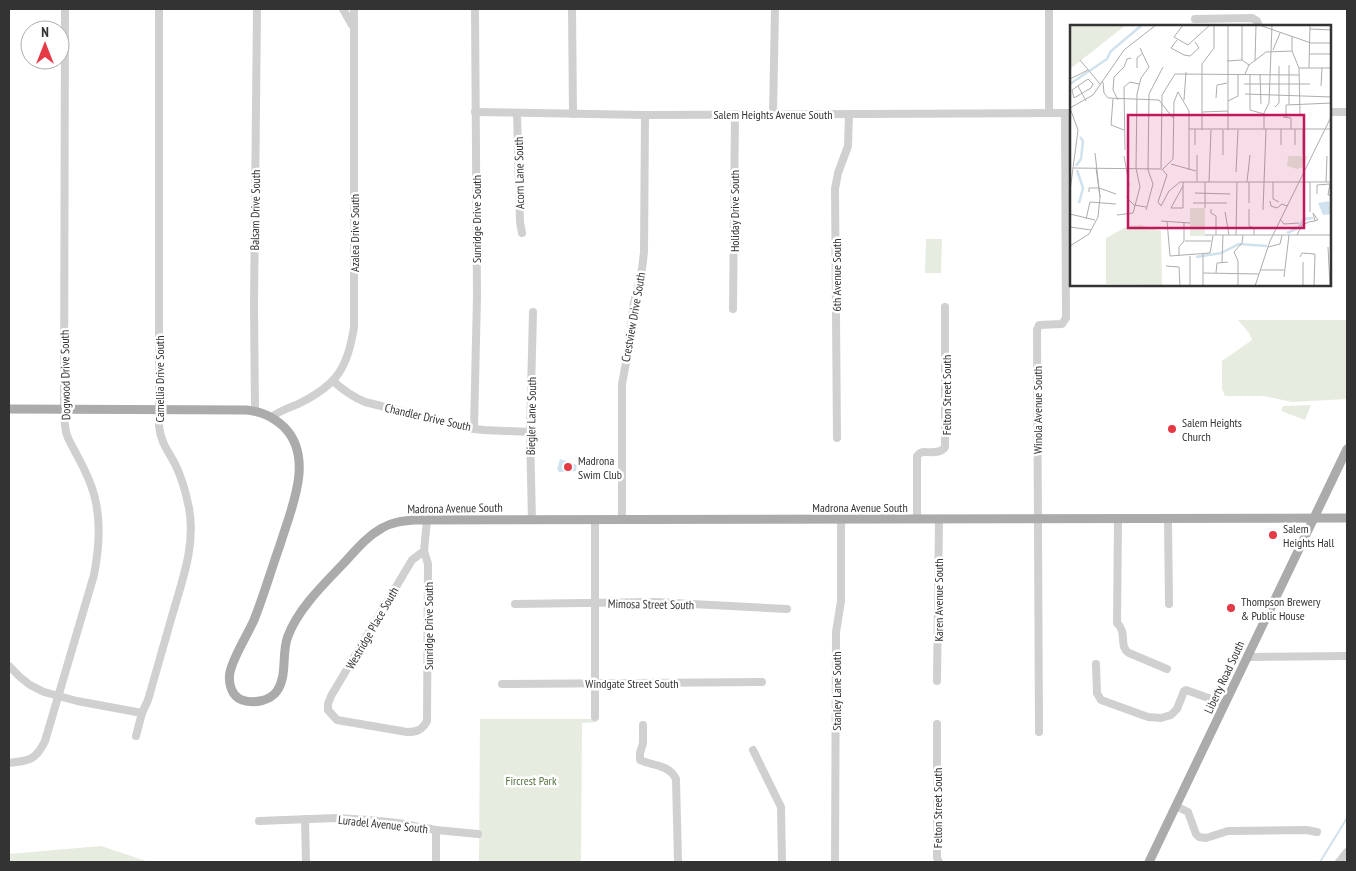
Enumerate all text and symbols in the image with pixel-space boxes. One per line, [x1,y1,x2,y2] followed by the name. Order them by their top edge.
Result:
[20,20,70,70] north arrow
[41,23,49,41] text: N
[1070,25,1331,286] inset map
[713,107,833,122] street label: Salem Heights Avenue South
[511,137,527,209] street label: Acorn Lane South
[247,169,263,251] street label: Balsam Drive South
[727,170,742,252] street label: Holiday Drive South
[469,175,484,263] street label: Sunridge Drive South
[347,194,362,272] street label: Azalea Drive South
[829,238,844,312] street label: 6th Avenue South
[618,271,648,363] street label: Crestview Drive South
[57,330,73,420] street label: Dogwood Drive South
[152,336,167,422] street label: Camellia Drive South
[939,355,954,435] street label: Felton Street South
[1030,366,1045,454] street label: Winola Avenue South
[523,377,539,455] street label: Biegler Lane South
[383,400,473,434] street label: Chandler Drive South
[1182,415,1242,444] place label: Salem Heights Church
[1166,423,1178,435] marker: Salem Heights Church
[578,453,622,482] place label: Madrona Swim Club
[562,461,574,473] marker: Madrona Swim Club
[407,500,503,516] street label: Madrona Avenue South
[812,500,908,515] street label: Madrona Avenue South
[1283,521,1334,550] place label: Salem Heights Hall
[1267,529,1279,541] marker: Salem Heights Hall
[931,558,946,642] street label: Karen Avenue South
[421,582,436,670] street label: Sunridge Drive South
[342,584,402,672] street label: Westridge Place South
[1241,594,1321,623] place label: Thompson Brewery & Public House
[608,596,694,612] street label: Mimosa Street South
[1225,602,1237,614] marker: Thompson Brewery & Public House
[1201,638,1247,716] street label: Liberty Road South
[829,651,844,731] street label: Stanley Lane South
[585,676,679,691] street label: Windgate Street South
[930,768,945,848] street label: Felton Street South
[505,773,557,788] park label: Fircrest Park
[337,812,429,836] street label: Luradel Avenue South

